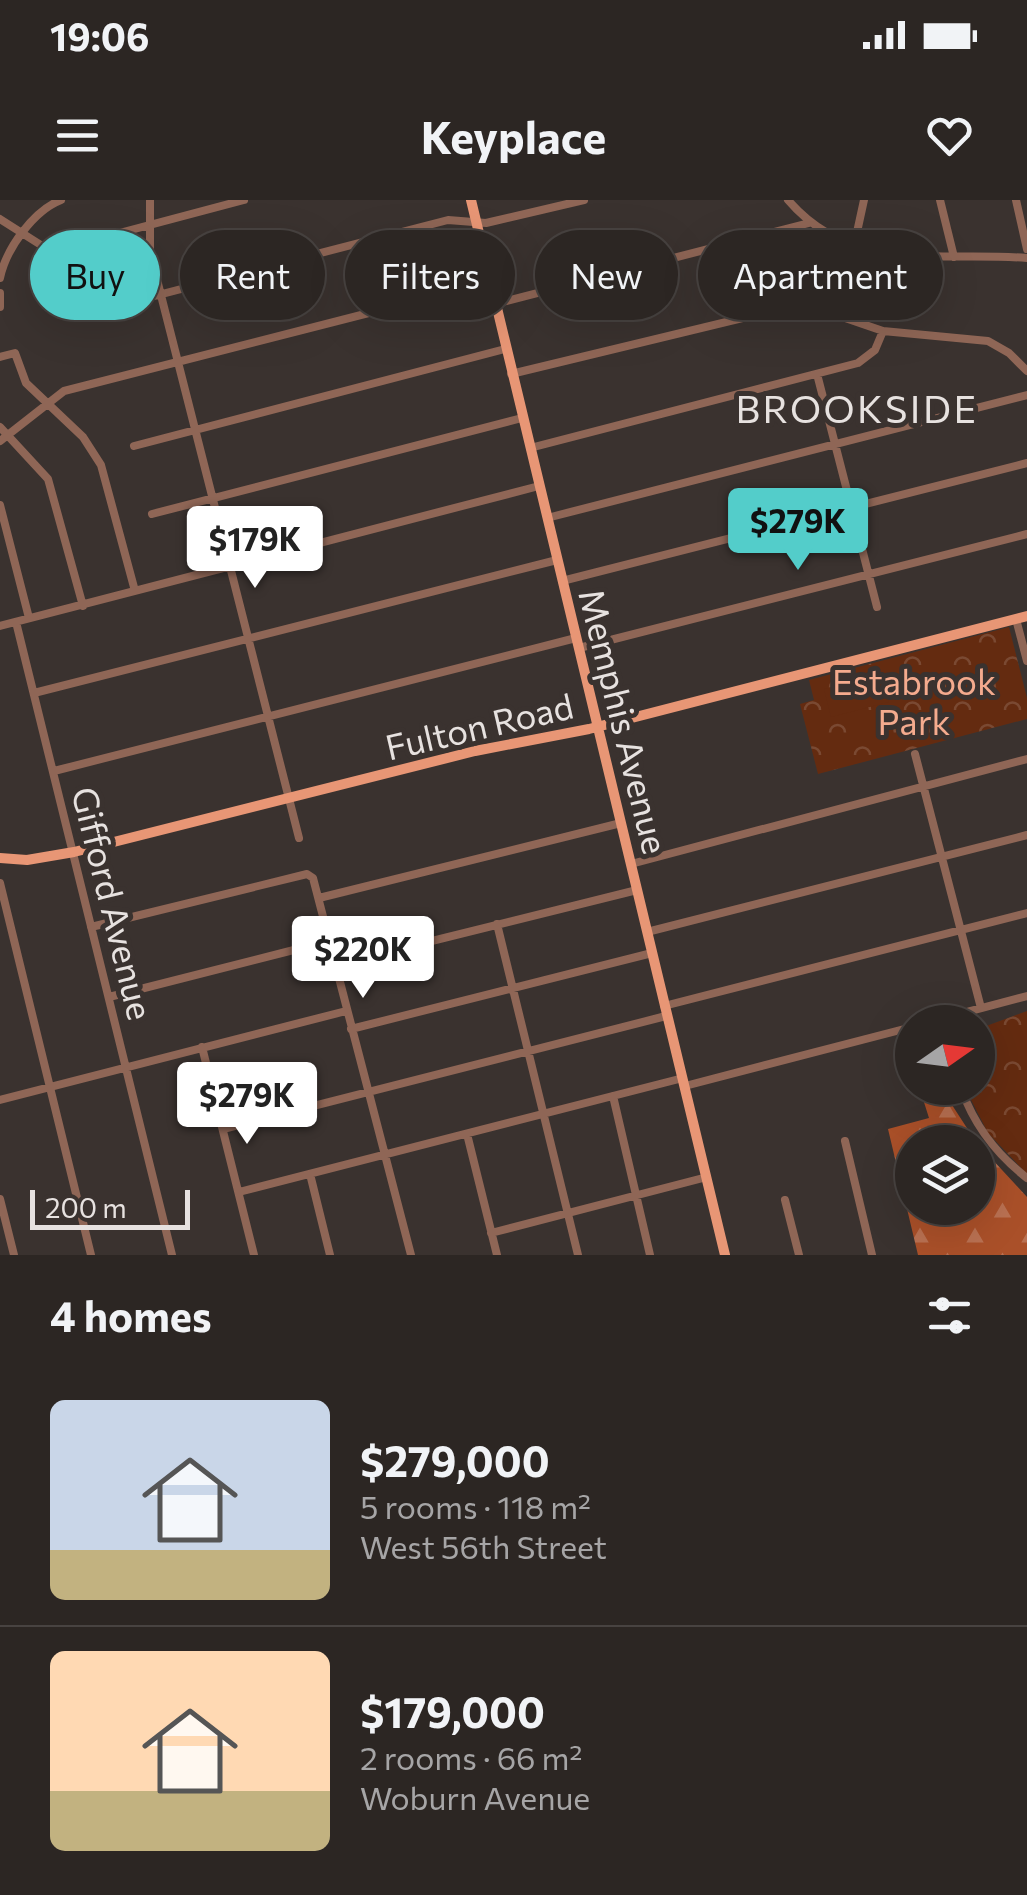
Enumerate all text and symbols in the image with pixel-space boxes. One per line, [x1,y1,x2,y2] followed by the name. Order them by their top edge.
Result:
[50,12,149,59] text: 19:06
[50,108,105,163] icon: menu
[421,108,606,163] text: Keyplace
[922,108,977,163] icon: heart
[30,230,160,320] chip: Buy
[180,230,325,320] chip: Rent
[345,230,515,320] chip: Filters
[535,230,678,320] chip: New
[698,230,943,320] chip: Apartment
[736,384,978,431] district label: BROOKSIDE
[728,488,868,573] pin: $279K
[750,500,846,540] text: $279K
[185,506,325,591] pin: $179K
[209,518,301,558] text: $179K
[571,584,679,858] street label: Memphis Avenue
[832,659,996,742] park label: Estabrook Park
[381,683,577,767] street label: Fulton Road
[64,782,164,1024] street label: Gifford Avenue
[293,916,433,1001] pin: $220K
[314,928,412,968] text: $220K
[895,1005,995,1105] north arrow
[895,1005,995,1225] map controls
[177,1062,317,1147] pin: $279K
[199,1074,295,1114] text: $279K
[895,1125,995,1225] button: layers
[30,1185,190,1230] scale bar
[45,1190,127,1224] text: 200 m
[922,1288,977,1343] icon: filters
[50,1289,212,1341] text: 4 homes
[360,1434,550,1486] text: $279,000
[130,1440,250,1560] icon: home
[360,1486,591,1526] text: 5 rooms · 118 m²
[360,1526,607,1566] text: West 56th Street
[360,1685,545,1737] text: $179,000
[130,1691,250,1811] icon: home
[360,1737,582,1777] text: 2 rooms · 66 m²
[360,1777,590,1817] text: Woburn Avenue

